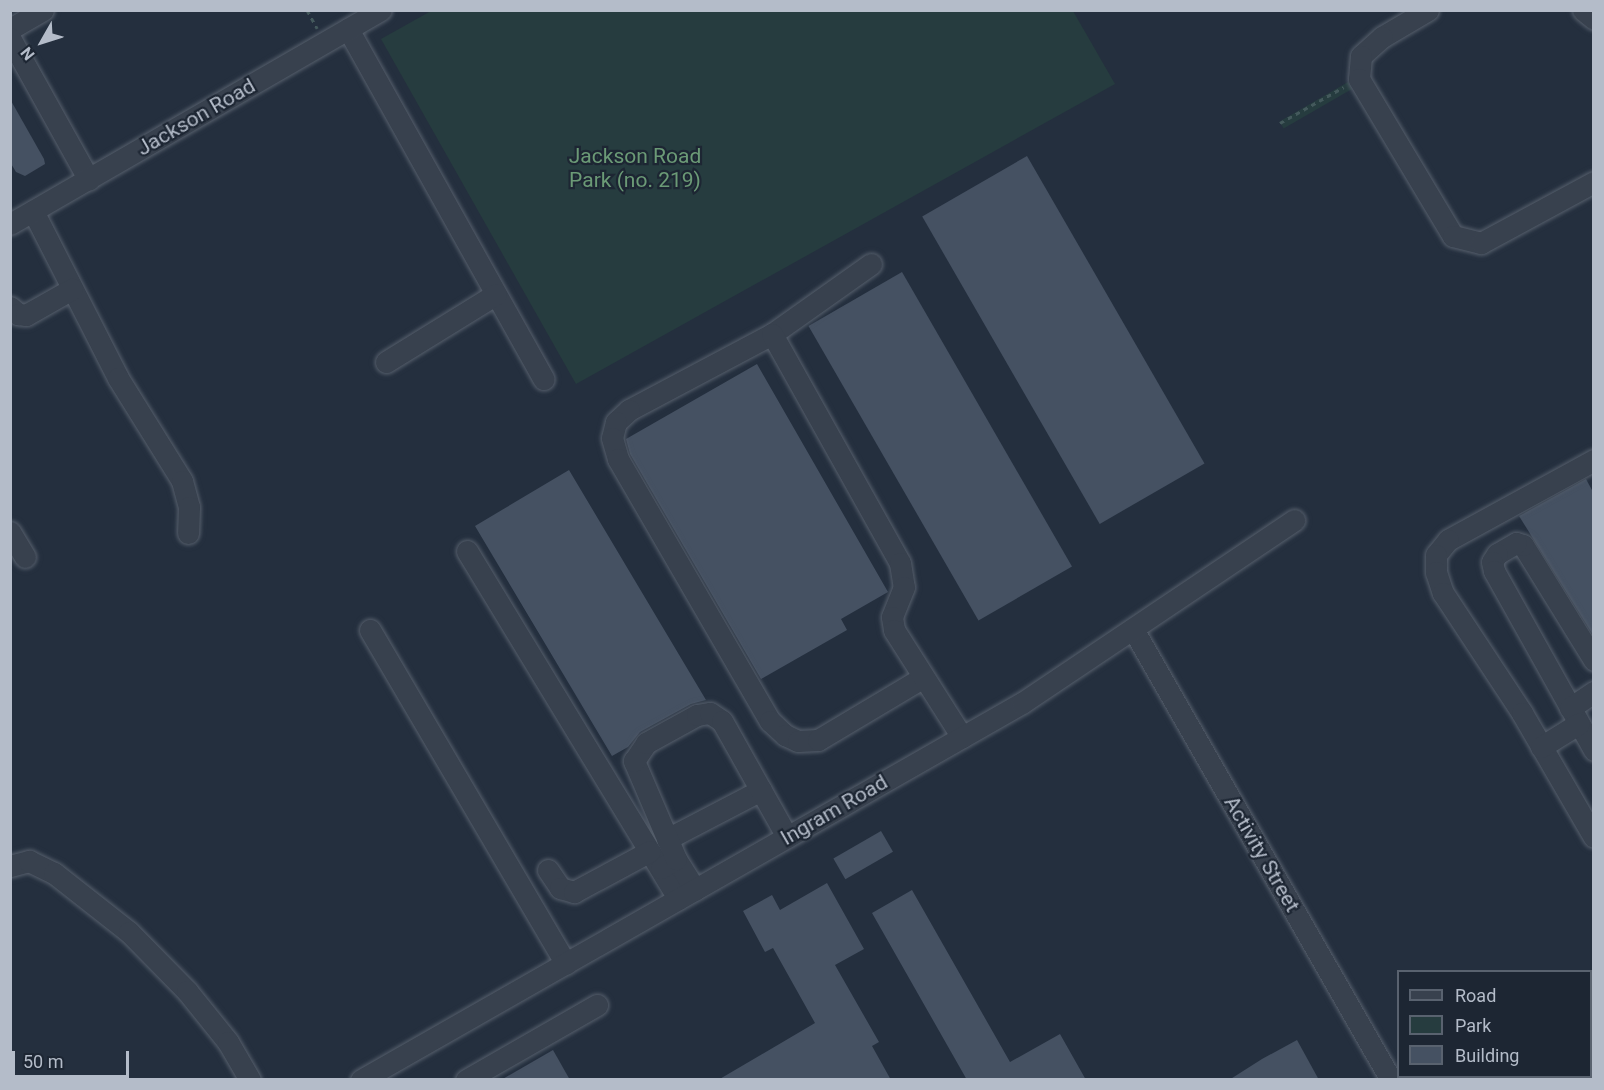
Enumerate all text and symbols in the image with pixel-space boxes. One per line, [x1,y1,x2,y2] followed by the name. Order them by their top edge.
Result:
[12,12,72,72] north arrow
[17,43,39,64] text: N
[132,73,260,161] street label: Jackson Road
[569,143,701,193] park label: Jackson Road Park (no. 219)
[776,769,892,851] street label: Ingram Road
[1219,792,1305,916] street label: Activity Street
[1397,970,1592,1078] legend
[1455,985,1496,1006] text: Road
[1455,1015,1491,1036] text: Park
[15,1039,132,1077] scale bar
[1455,1045,1519,1066] text: Building
[23,1051,63,1072] text: 50 m

